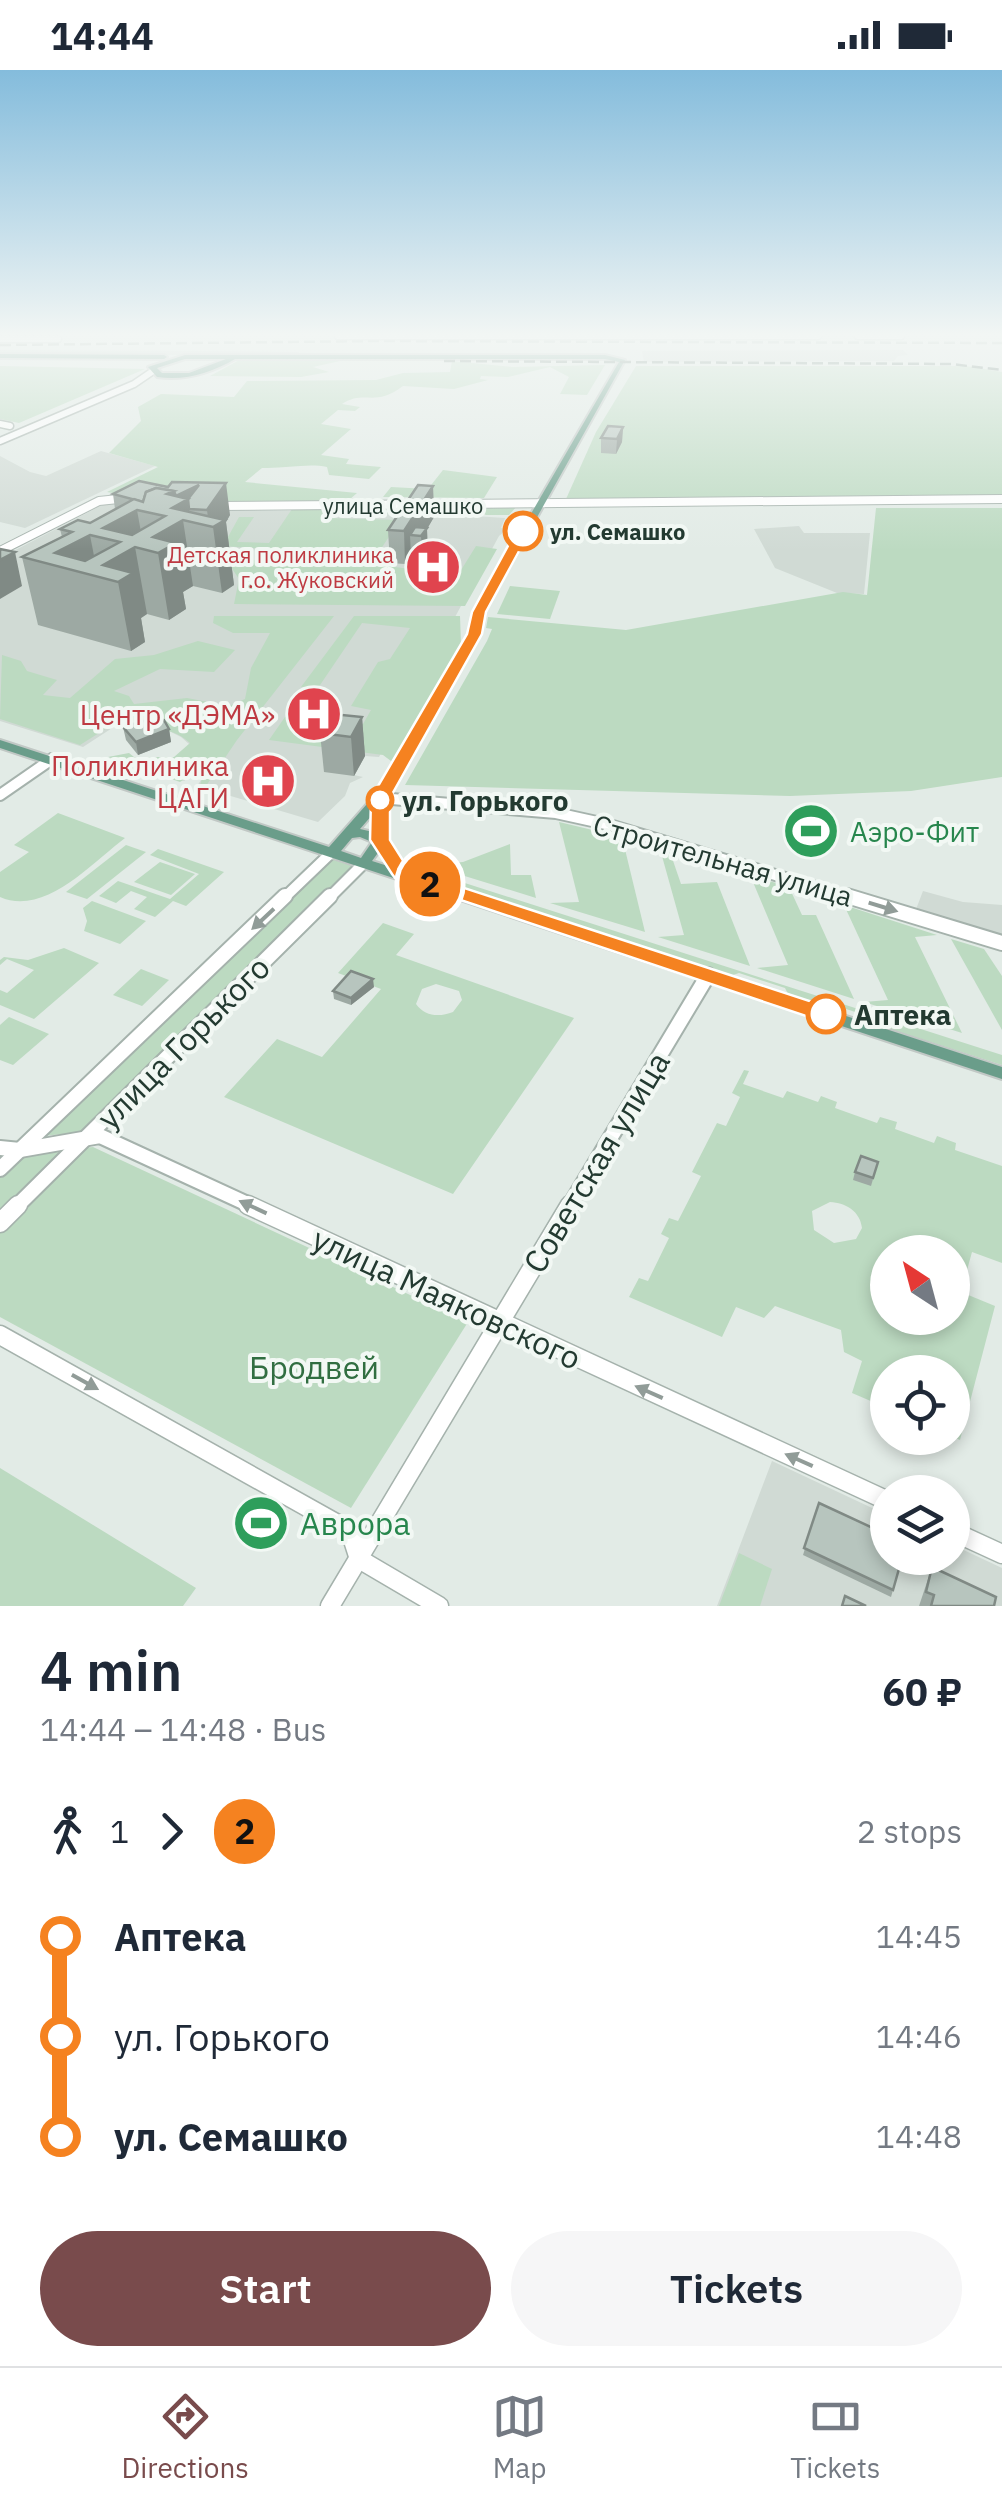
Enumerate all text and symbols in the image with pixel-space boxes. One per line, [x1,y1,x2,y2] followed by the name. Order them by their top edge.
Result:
[50,11,154,60] text: 14:44
[323,491,483,520] street label: улица Семашко
[504,512,542,550] marker: ул. Семашко
[550,517,685,546] place label: ул. Семашко
[403,537,463,597] hospital icon: Детская поликлиника г.о. Жуковский
[167,540,394,594] place label: Детская поликлиника г.о. Жуковский
[284,684,344,744] hospital icon: Центр «ДЭМА»
[80,696,275,733] place label: Центр «ДЭМА»
[51,747,229,816] place label: Поликлиника ЦАГИ
[238,751,298,811] hospital icon: Поликлиника ЦАГИ
[402,782,569,819] place label: ул. Горького
[367,787,393,813] marker: ул. Горького
[781,801,841,861] sports icon: Аэро-Фит
[589,805,857,915] street label: Строительная улица
[850,813,979,850] place label: Аэро-Фит
[398,852,462,916] line badge: 2
[419,861,441,907] text: 2
[869,900,899,915] one-way arrow
[251,907,275,930] one-way arrow
[87,946,279,1138] street label: улица Горького
[807,995,845,1033] marker: Аптека
[854,996,952,1033] place label: Аптека
[513,1043,679,1281] street label: Советская улица
[238,1199,267,1216] one-way arrow
[306,1217,588,1379] street label: улица Маяковского
[870,1235,970,1335] north arrow
[870,1235,970,1575] map controls
[249,1346,379,1388] park label: Бродвей
[870,1355,970,1455] button: locate
[71,1373,99,1391] one-way arrow
[634,1384,664,1400] one-way arrow
[784,1452,813,1469] one-way arrow
[870,1475,970,1575] button: layers
[231,1493,291,1553] sports icon: Аврора
[300,1502,411,1544] place label: Аврора
[40,1635,182,1706] text: 4 min
[882,1667,962,1716] text: 60 ₽
[40,1708,326,1750] text: 14:44 – 14:48 · Bus
[40,1804,95,1859] icon: walk
[144,1804,199,1859] icon: forward
[234,1808,255,1854] text: 2
[110,1810,129,1852] text: 1
[857,1810,962,1852] text: 2 stops
[114,1912,246,1961] text: Аптека
[876,1915,962,1957] text: 14:45
[114,2012,330,2061] text: ул. Горького
[876,2015,962,2057] text: 14:46
[114,2112,348,2161] text: ул. Семашко
[876,2115,962,2157] text: 14:48
[40,2231,491,2346] button: Start
[511,2231,962,2346] button: Tickets
[122,2389,249,2486] tab: Directions
[492,2389,547,2486] tab: Map
[790,2389,880,2486] tab: Tickets

